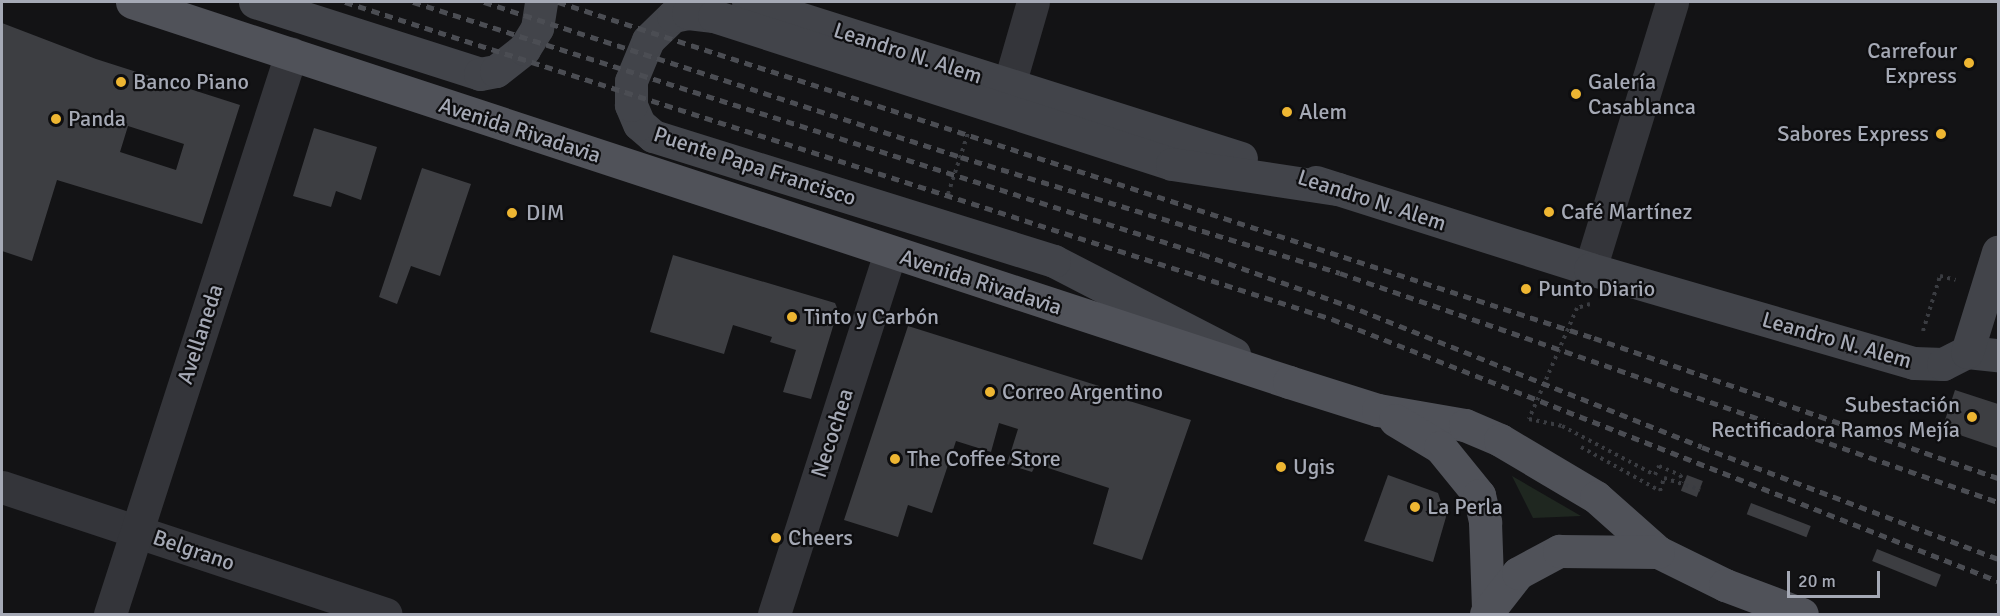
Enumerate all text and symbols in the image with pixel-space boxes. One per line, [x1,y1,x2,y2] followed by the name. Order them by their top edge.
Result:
[831,17,985,89] street label: Leandro N. Alem
[1867,37,1957,88] place label: Carrefour Express
[1962,56,1976,70] marker: Carrefour Express
[1588,68,1696,119] place label: Galería Casablanca
[133,69,249,95] place label: Banco Piano
[114,75,128,89] marker: Banco Piano
[1569,87,1583,101] marker: Galería Casablanca
[436,91,604,169] street label: Avenida Rivadavia
[1299,99,1347,125] place label: Alem
[1280,105,1294,119] marker: Alem
[68,106,126,132] place label: Panda
[49,112,63,126] marker: Panda
[650,121,860,211] street label: Puente Papa Francisco
[1777,121,1929,147] place label: Sabores Express
[1934,127,1948,141] marker: Sabores Express
[1295,164,1449,236] street label: Leandro N. Alem
[1561,199,1692,225] place label: Café Martínez
[526,200,564,226] place label: DIM
[503,204,521,222] marker: DIM
[1542,205,1556,219] marker: Café Martínez
[897,243,1065,321] street label: Avenida Rivadavia
[1538,276,1655,302] place label: Punto Diario
[171,281,229,387] street label: Avellaneda
[1519,282,1533,296] marker: Punto Diario
[804,304,939,330] place label: Tinto y Carbón
[1759,306,1915,374] street label: Leandro N. Alem
[785,310,799,324] marker: Tinto y Carbón
[1002,379,1163,405] place label: Correo Argentino
[805,385,859,481] street label: Necochea
[983,385,997,399] marker: Correo Argentino
[1711,391,1960,442] place label: Subestación Rectificadora Ramos Mejía
[1965,410,1979,424] marker: Subestación Rectificadora Ramos Mejía
[907,446,1061,472] place label: The Coffee Store
[888,452,902,466] marker: The Coffee Store
[1293,454,1335,480] place label: Ugis
[1274,460,1288,474] marker: Ugis
[1427,494,1503,520] place label: La Perla
[1408,500,1422,514] marker: La Perla
[150,524,238,576] street label: Belgrano
[788,525,853,551] place label: Cheers
[769,531,783,545] marker: Cheers
[1790,559,1883,597] scale bar
[1798,570,1836,592] text: 20 m

